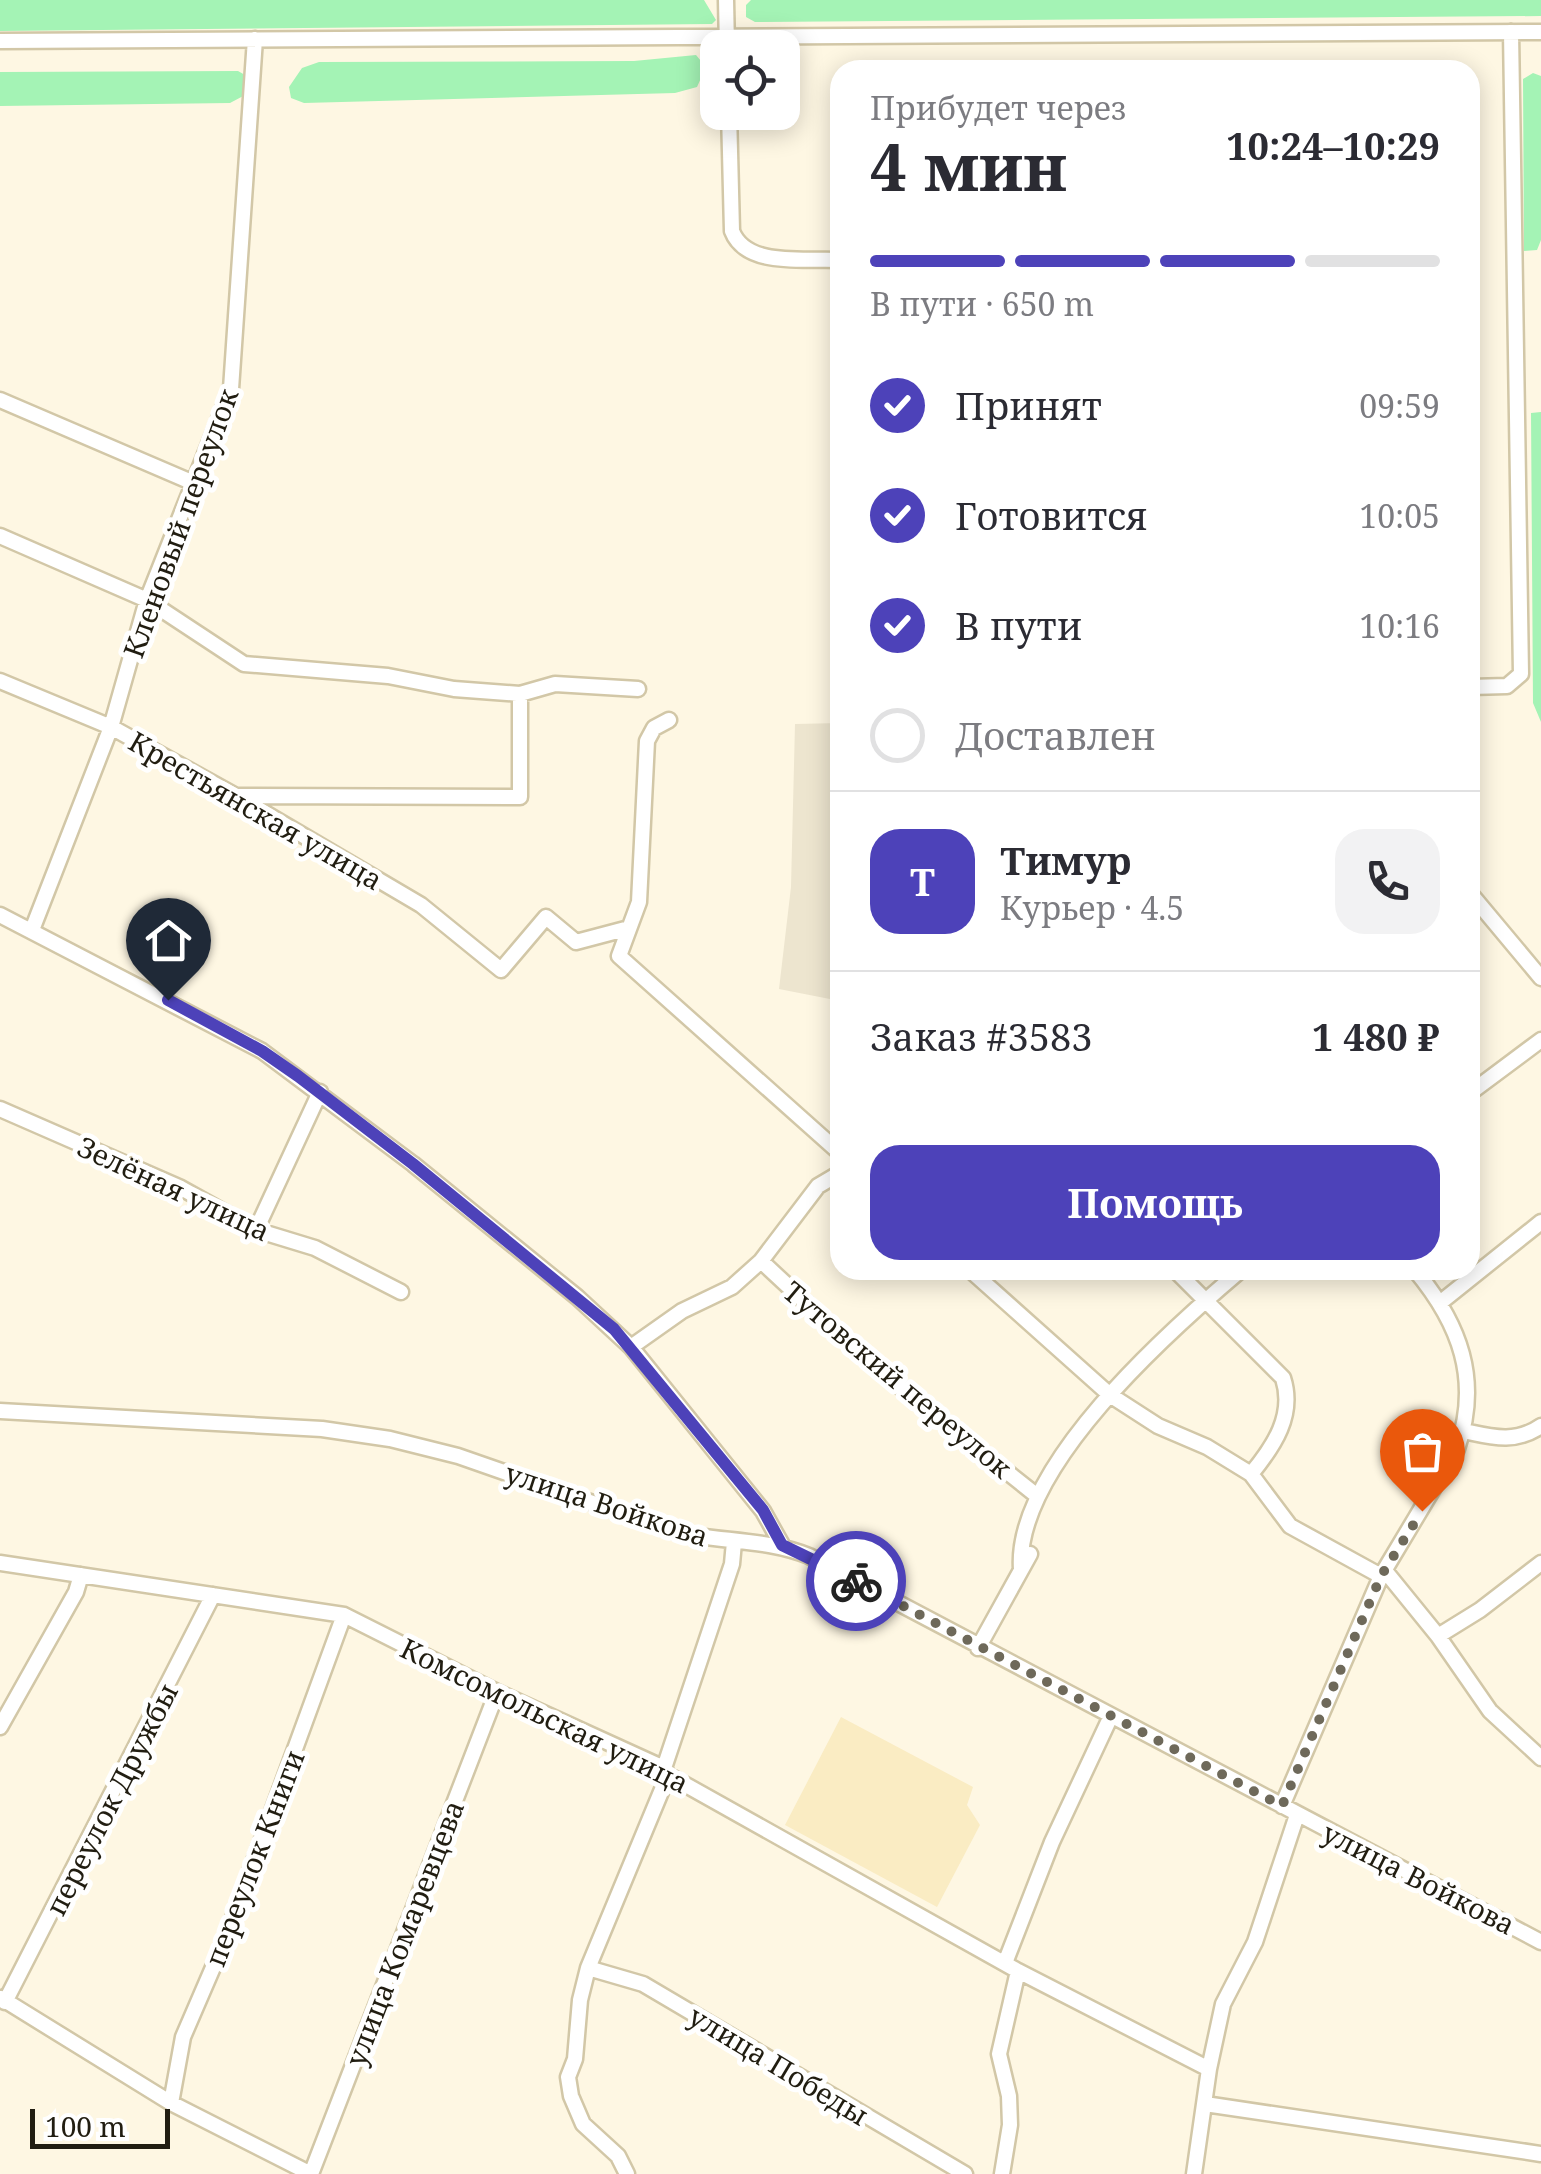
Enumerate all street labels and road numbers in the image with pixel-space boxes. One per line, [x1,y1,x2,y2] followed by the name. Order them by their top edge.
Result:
[114,383,246,663] street label: Кленовый переулок
[122,722,390,898] street label: Крестьянская улица
[72,1127,276,1249] street label: Зелёная улица
[776,1272,1021,1486] street label: Тутовский переулок
[501,1453,713,1555] street label: улица Войкова
[394,1629,696,1801] street label: Комсомольская улица
[36,1676,186,1922] street label: переулок Дружбы
[195,1744,313,1972] street label: переулок Книги
[336,1795,472,2071] street label: улица Комаревцева
[1316,1813,1522,1943] street label: улица Войкова
[682,1996,876,2134] street label: улица Победы

